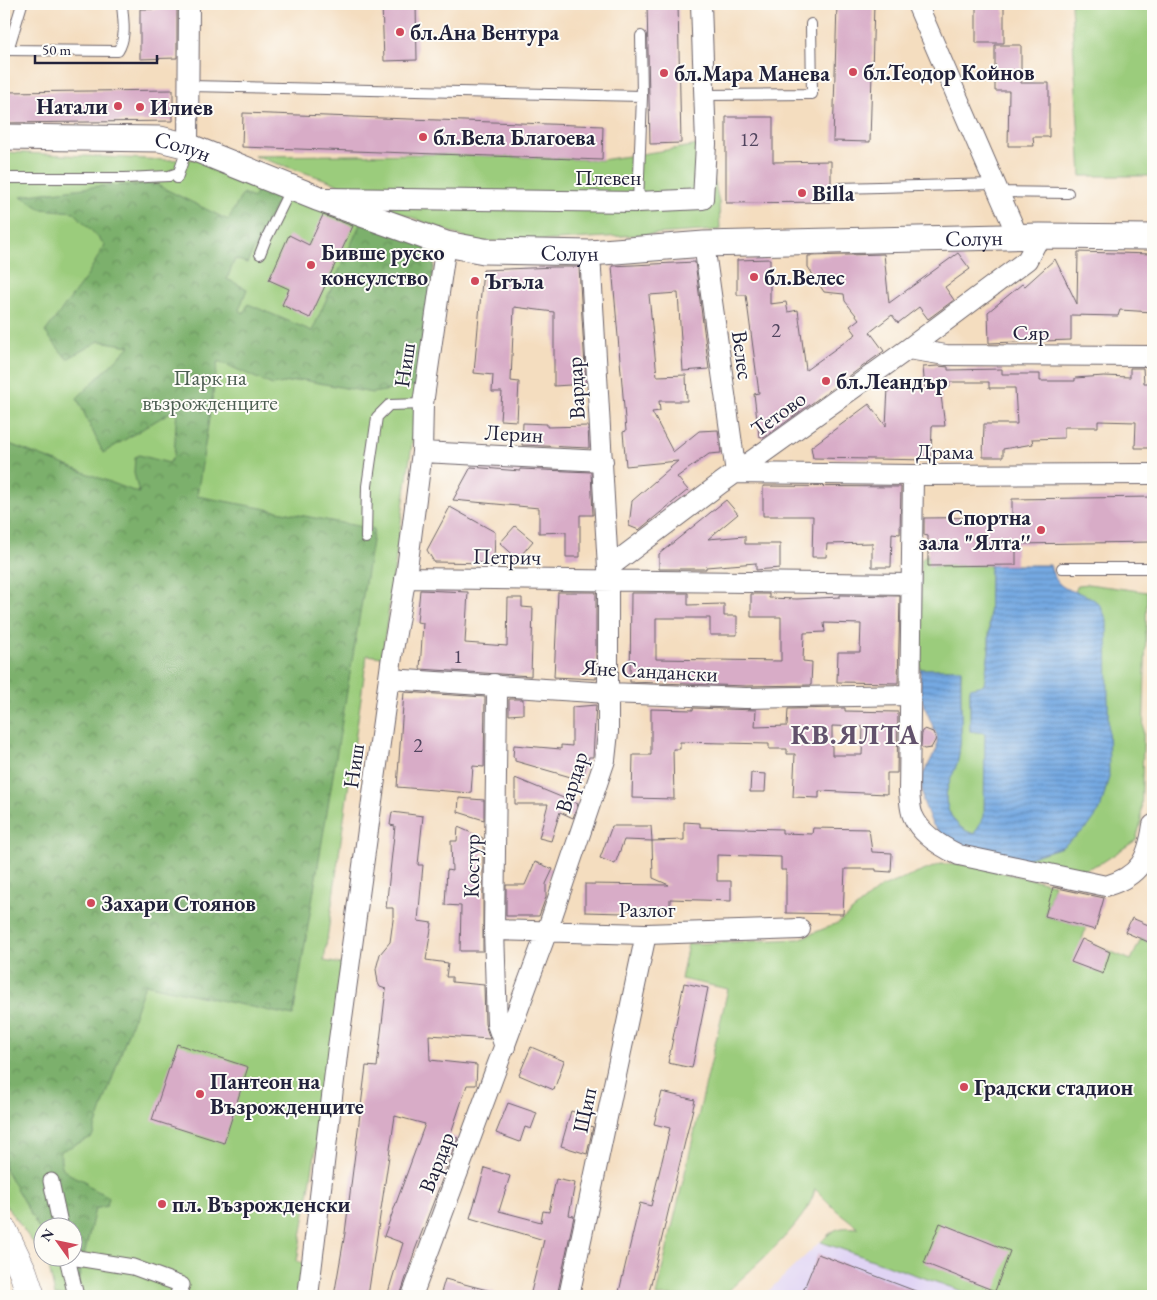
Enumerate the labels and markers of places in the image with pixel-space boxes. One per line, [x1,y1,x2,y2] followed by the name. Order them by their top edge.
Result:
[410,18,560,47] place label: бл.Ана Вентура
[394,26,406,38] marker: бл.Ана Вентура
[863,58,1035,87] place label: бл.Теодор Койнов
[674,59,830,88] place label: бл.Мара Манева
[847,66,859,78] marker: бл.Теодор Койнов
[658,67,670,79] marker: бл.Мара Манева
[36,92,108,121] place label: Натали
[150,93,213,122] place label: Илиев
[112,100,124,112] marker: Натали
[134,101,146,113] marker: Илиев
[433,123,596,152] place label: бл.Вела Благоева
[417,131,429,143] marker: бл.Вела Благоева
[812,179,855,208] place label: Billa
[796,187,808,199] marker: Billa
[321,238,444,292] place label: Бивше руско консулство
[305,259,317,271] marker: Бивше руско консулство
[764,263,845,292] place label: бл.Велес
[485,267,544,296] place label: Ъгъла
[748,271,760,283] marker: бл.Велес
[469,275,481,287] marker: Ъгъла
[836,367,948,396] place label: бл.Леандър
[820,375,832,387] marker: бл.Леандър
[918,503,1031,557] place label: Спортна зала "Ялта''
[1035,524,1047,536] marker: Спортна зала "Ялта''
[101,889,256,918] place label: Захари Стоянов
[85,897,97,909] marker: Захари Стоянов
[210,1067,364,1121] place label: Пантеон на Възрожденците
[974,1073,1134,1102] place label: Градски стадион
[958,1081,970,1093] marker: Градски стадион
[194,1088,206,1100] marker: Пантеон на Възрожденците
[172,1190,351,1219] place label: пл. Възрожденски
[156,1198,168,1210] marker: пл. Възрожденски

